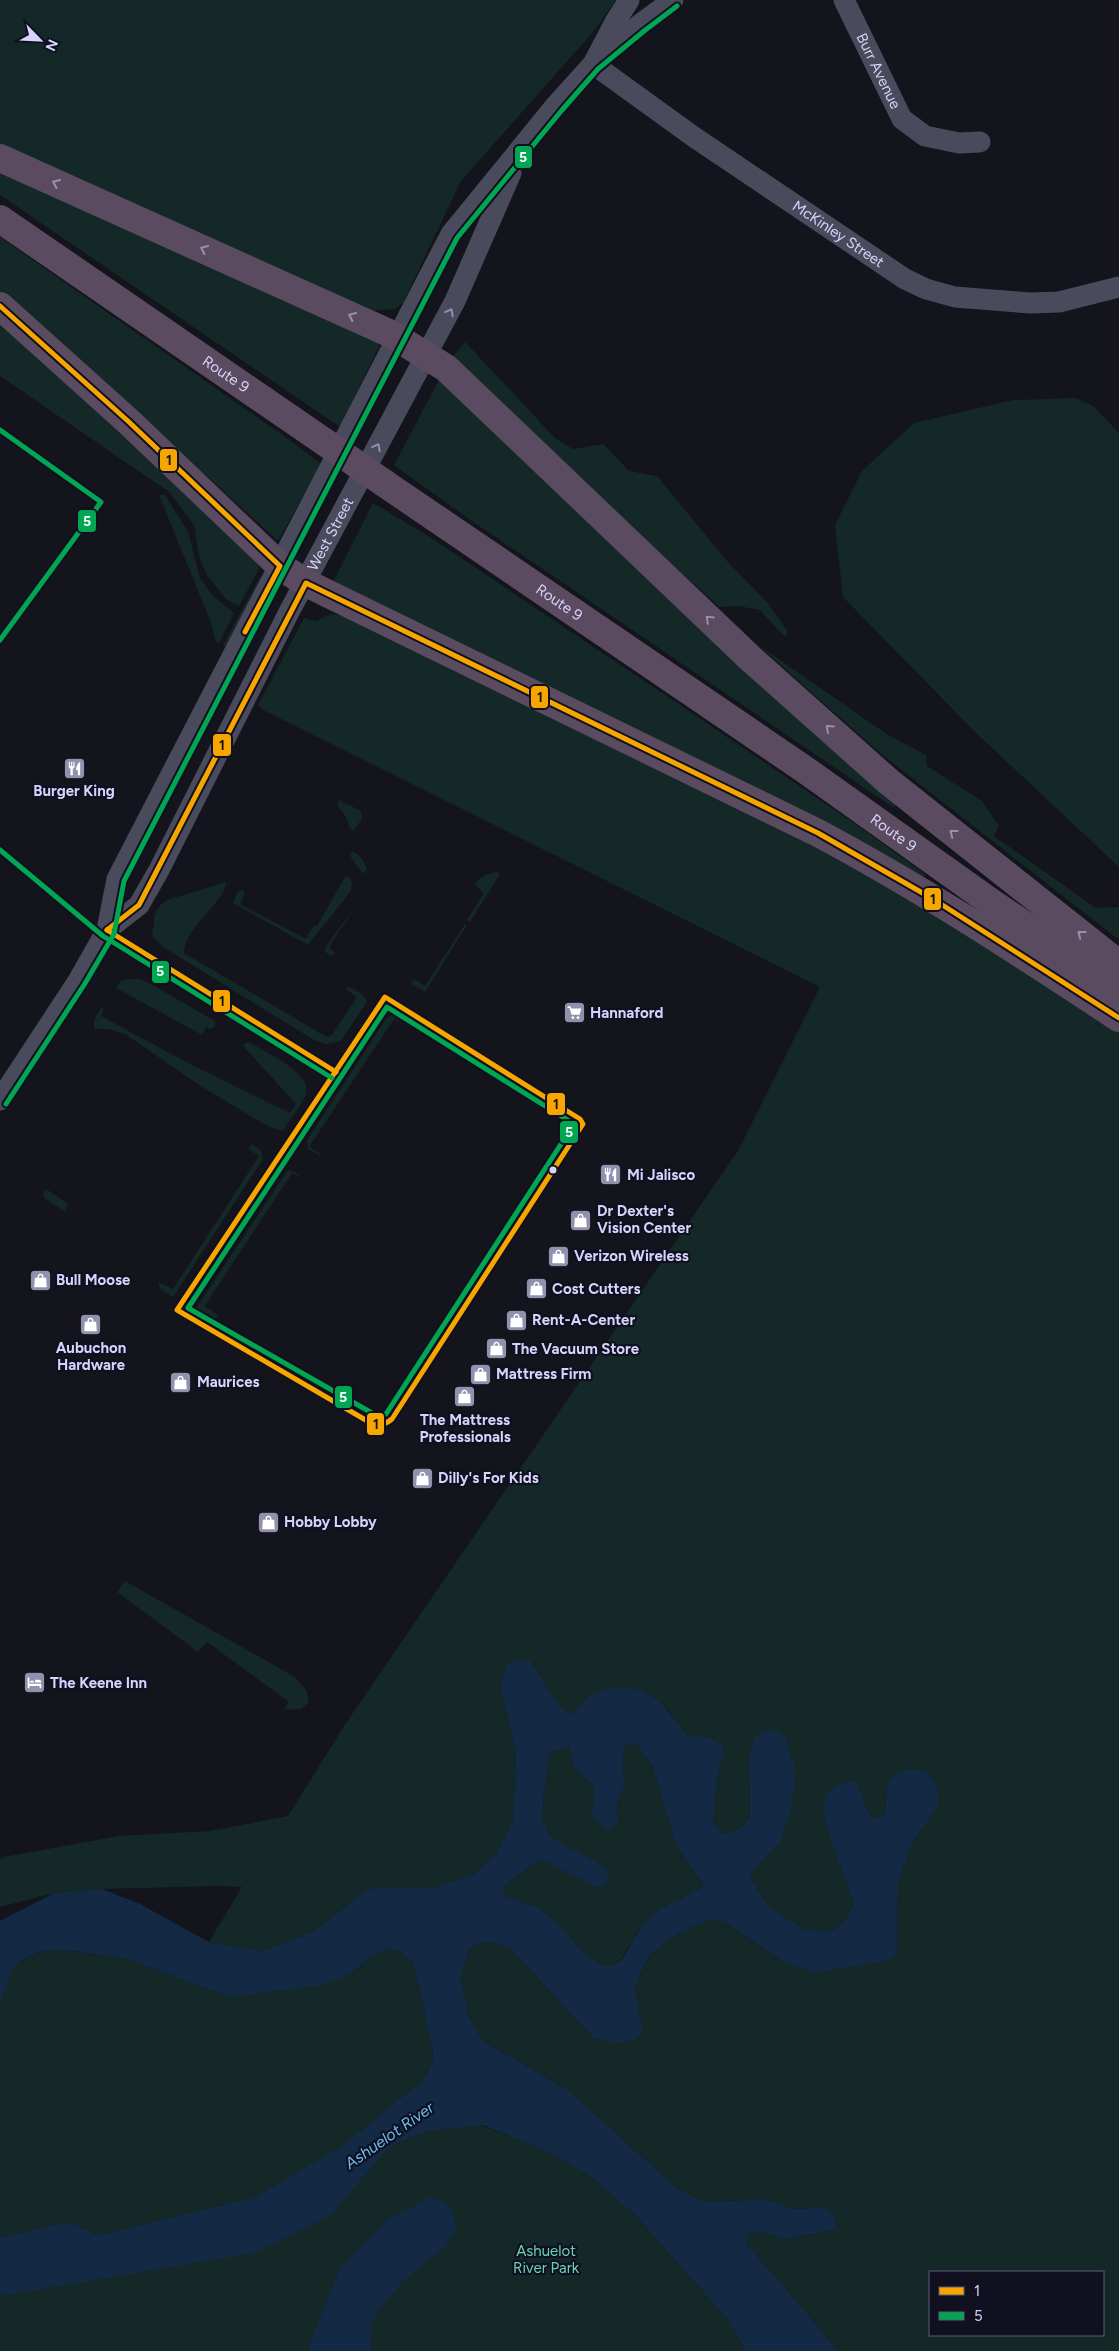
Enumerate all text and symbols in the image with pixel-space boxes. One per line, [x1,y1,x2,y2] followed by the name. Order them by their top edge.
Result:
[15,15,65,65] north arrow
[853,30,905,112] street label: Burr Avenue
[41,37,61,53] text: N
[514,145,533,169] line badge: 5
[519,149,527,166] text: 5
[52,178,61,189] one-way arrow
[789,197,888,272] street label: McKinley Street
[200,244,209,255] one-way arrow
[444,308,454,317] one-way arrow
[348,311,357,322] one-way arrow
[199,352,253,396] street label: Route 9
[371,444,381,453] one-way arrow
[159,448,178,472] line badge: 1
[166,452,172,469] text: 1
[304,494,358,574] street label: West Street
[77,509,97,533] line badge: 5
[83,513,91,530] text: 5
[532,580,586,625] street label: Route 9
[706,615,715,624] one-way arrow
[530,685,549,709] line badge: 1
[537,689,543,706] text: 1
[826,725,835,734] one-way arrow
[212,733,232,757] line badge: 1
[219,737,225,754] text: 1
[62,756,86,780] restaurant icon: Burger King
[33,782,115,800] place label: Burger King
[867,810,920,855] street label: Route 9
[950,829,959,838] one-way arrow
[923,887,942,911] line badge: 1
[930,891,936,908] text: 1
[1078,931,1087,939] one-way arrow
[151,960,170,984] line badge: 5
[156,963,164,980] text: 5
[212,989,231,1013] line badge: 1
[219,993,225,1010] text: 1
[562,1001,586,1025] supermarket icon: Hannaford
[590,1004,663,1022] place label: Hannaford
[546,1092,566,1116] line badge: 1
[553,1096,559,1113] text: 1
[559,1120,579,1144] line badge: 5
[565,1124,573,1141] text: 5
[599,1163,623,1187] restaurant icon: Mi Jalisco
[548,1165,558,1175] unlabelled marker
[627,1166,695,1184] place label: Mi Jalisco
[597,1202,691,1237] place label: Dr Dexter's Vision Center
[569,1208,593,1232] shop icon: Dr Dexter's Vision Center
[546,1244,570,1268] shop icon: Verizon Wireless
[574,1247,689,1265] place label: Verizon Wireless
[28,1268,52,1292] shop icon: Bull Moose
[56,1271,131,1289] place label: Bull Moose
[524,1277,548,1301] shop icon: Cost Cutters
[552,1280,641,1298] place label: Cost Cutters
[504,1308,528,1332] shop icon: Rent-A-Center
[532,1311,635,1329] place label: Rent-A-Center
[79,1313,103,1337] shop icon: Aubuchon Hardware
[484,1337,508,1361] shop icon: The Vacuum Store
[56,1339,126,1374] place label: Aubuchon Hardware
[512,1340,640,1358] place label: The Vacuum Store
[468,1362,492,1386] shop icon: Mattress Firm
[496,1365,591,1383] place label: Mattress Firm
[169,1370,193,1394] shop icon: Maurices
[197,1373,259,1391] place label: Maurices
[334,1385,353,1409] line badge: 5
[453,1385,477,1409] shop icon: The Mattress Professionals
[339,1389,347,1406] text: 5
[419,1411,511,1446] place label: The Mattress Professionals
[366,1412,385,1436] line badge: 1
[373,1416,379,1433] text: 1
[410,1466,434,1490] shop icon: Dilly's For Kids
[438,1469,539,1487] place label: Dilly's For Kids
[256,1510,280,1534] shop icon: Hobby Lobby
[284,1513,377,1531] place label: Hobby Lobby
[22,1671,46,1695] hotel icon: The Keene Inn
[50,1674,147,1692] place label: The Keene Inn
[340,2097,438,2174] water label: Ashuelot River
[513,2242,580,2277] park label: Ashuelot River Park
[929,2271,1104,2336] legend
[974,2282,980,2300] text: 1
[974,2307,983,2325] text: 5

